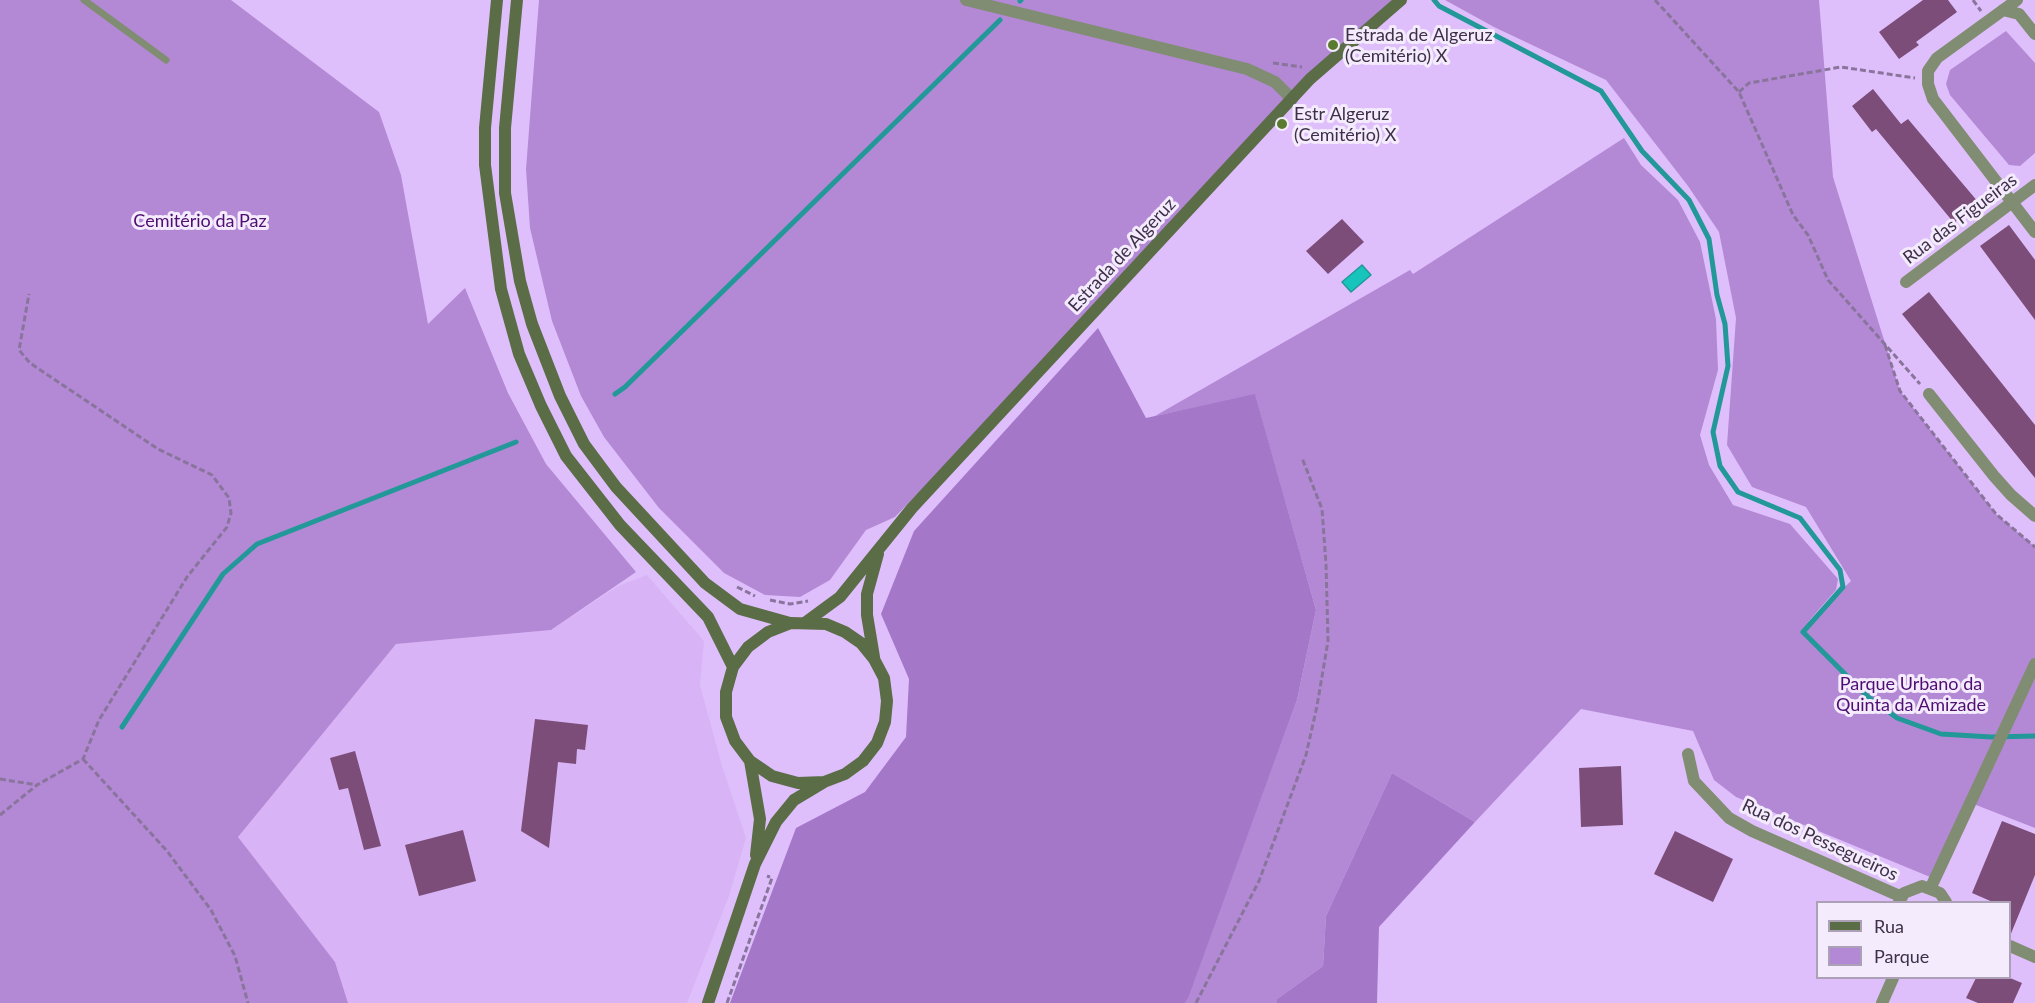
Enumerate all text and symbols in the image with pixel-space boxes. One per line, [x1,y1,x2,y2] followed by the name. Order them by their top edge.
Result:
[1345,24,1493,66] place label: Estrada de Algeruz (Cemitério) X
[1326,38,1340,52] marker: Estrada de Algeruz (Cemitério) X
[1294,103,1396,146] place label: Estr Algeruz (Cemitério) X
[1275,117,1289,131] marker: Estr Algeruz (Cemitério) X
[1899,169,2021,269] street label: Rua das Figueiras
[1064,194,1180,316] street label: Estrada de Algeruz
[133,210,267,232] park label: Cemitério da Paz
[1836,673,1986,716] park label: Parque Urbano da Quinta da Amizade
[1739,794,1901,886] street label: Rua dos Pessegueiros
[1816,901,2011,979] legend
[1874,915,1904,937] text: Rua
[1874,945,1929,967] text: Parque

